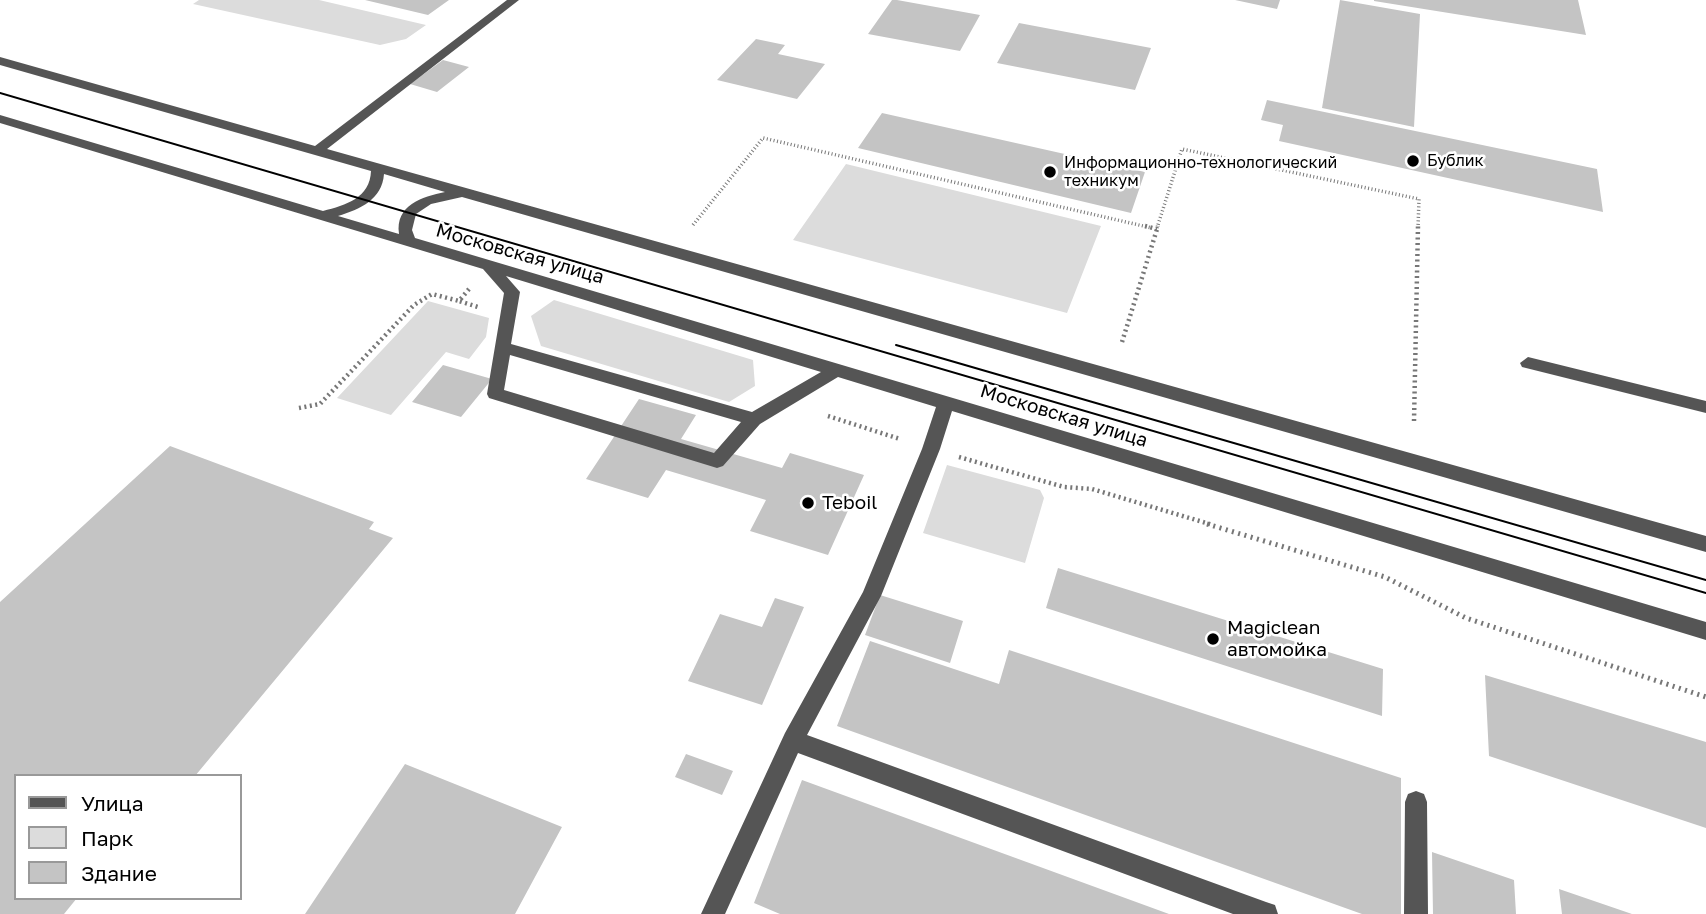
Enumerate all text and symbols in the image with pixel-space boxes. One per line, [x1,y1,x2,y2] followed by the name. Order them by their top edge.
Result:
[1427,151,1484,171] place label: Бублик
[1064,153,1337,191] place label: Информационно-технологический техникум
[1405,153,1421,169] marker: Бублик
[1042,164,1058,180] marker: Информационно-технологический техникум
[433,219,607,289] street label: Московская улица
[978,380,1150,452] street label: Московская улица
[822,492,877,514] place label: Teboil
[800,495,816,511] marker: Teboil
[1227,617,1327,661] place label: Magiclean автомойка
[1205,631,1221,647] marker: Magiclean автомойка
[14,774,242,900] legend
[81,790,144,816] text: Улица
[81,825,134,851] text: Парк
[81,860,157,886] text: Здание

